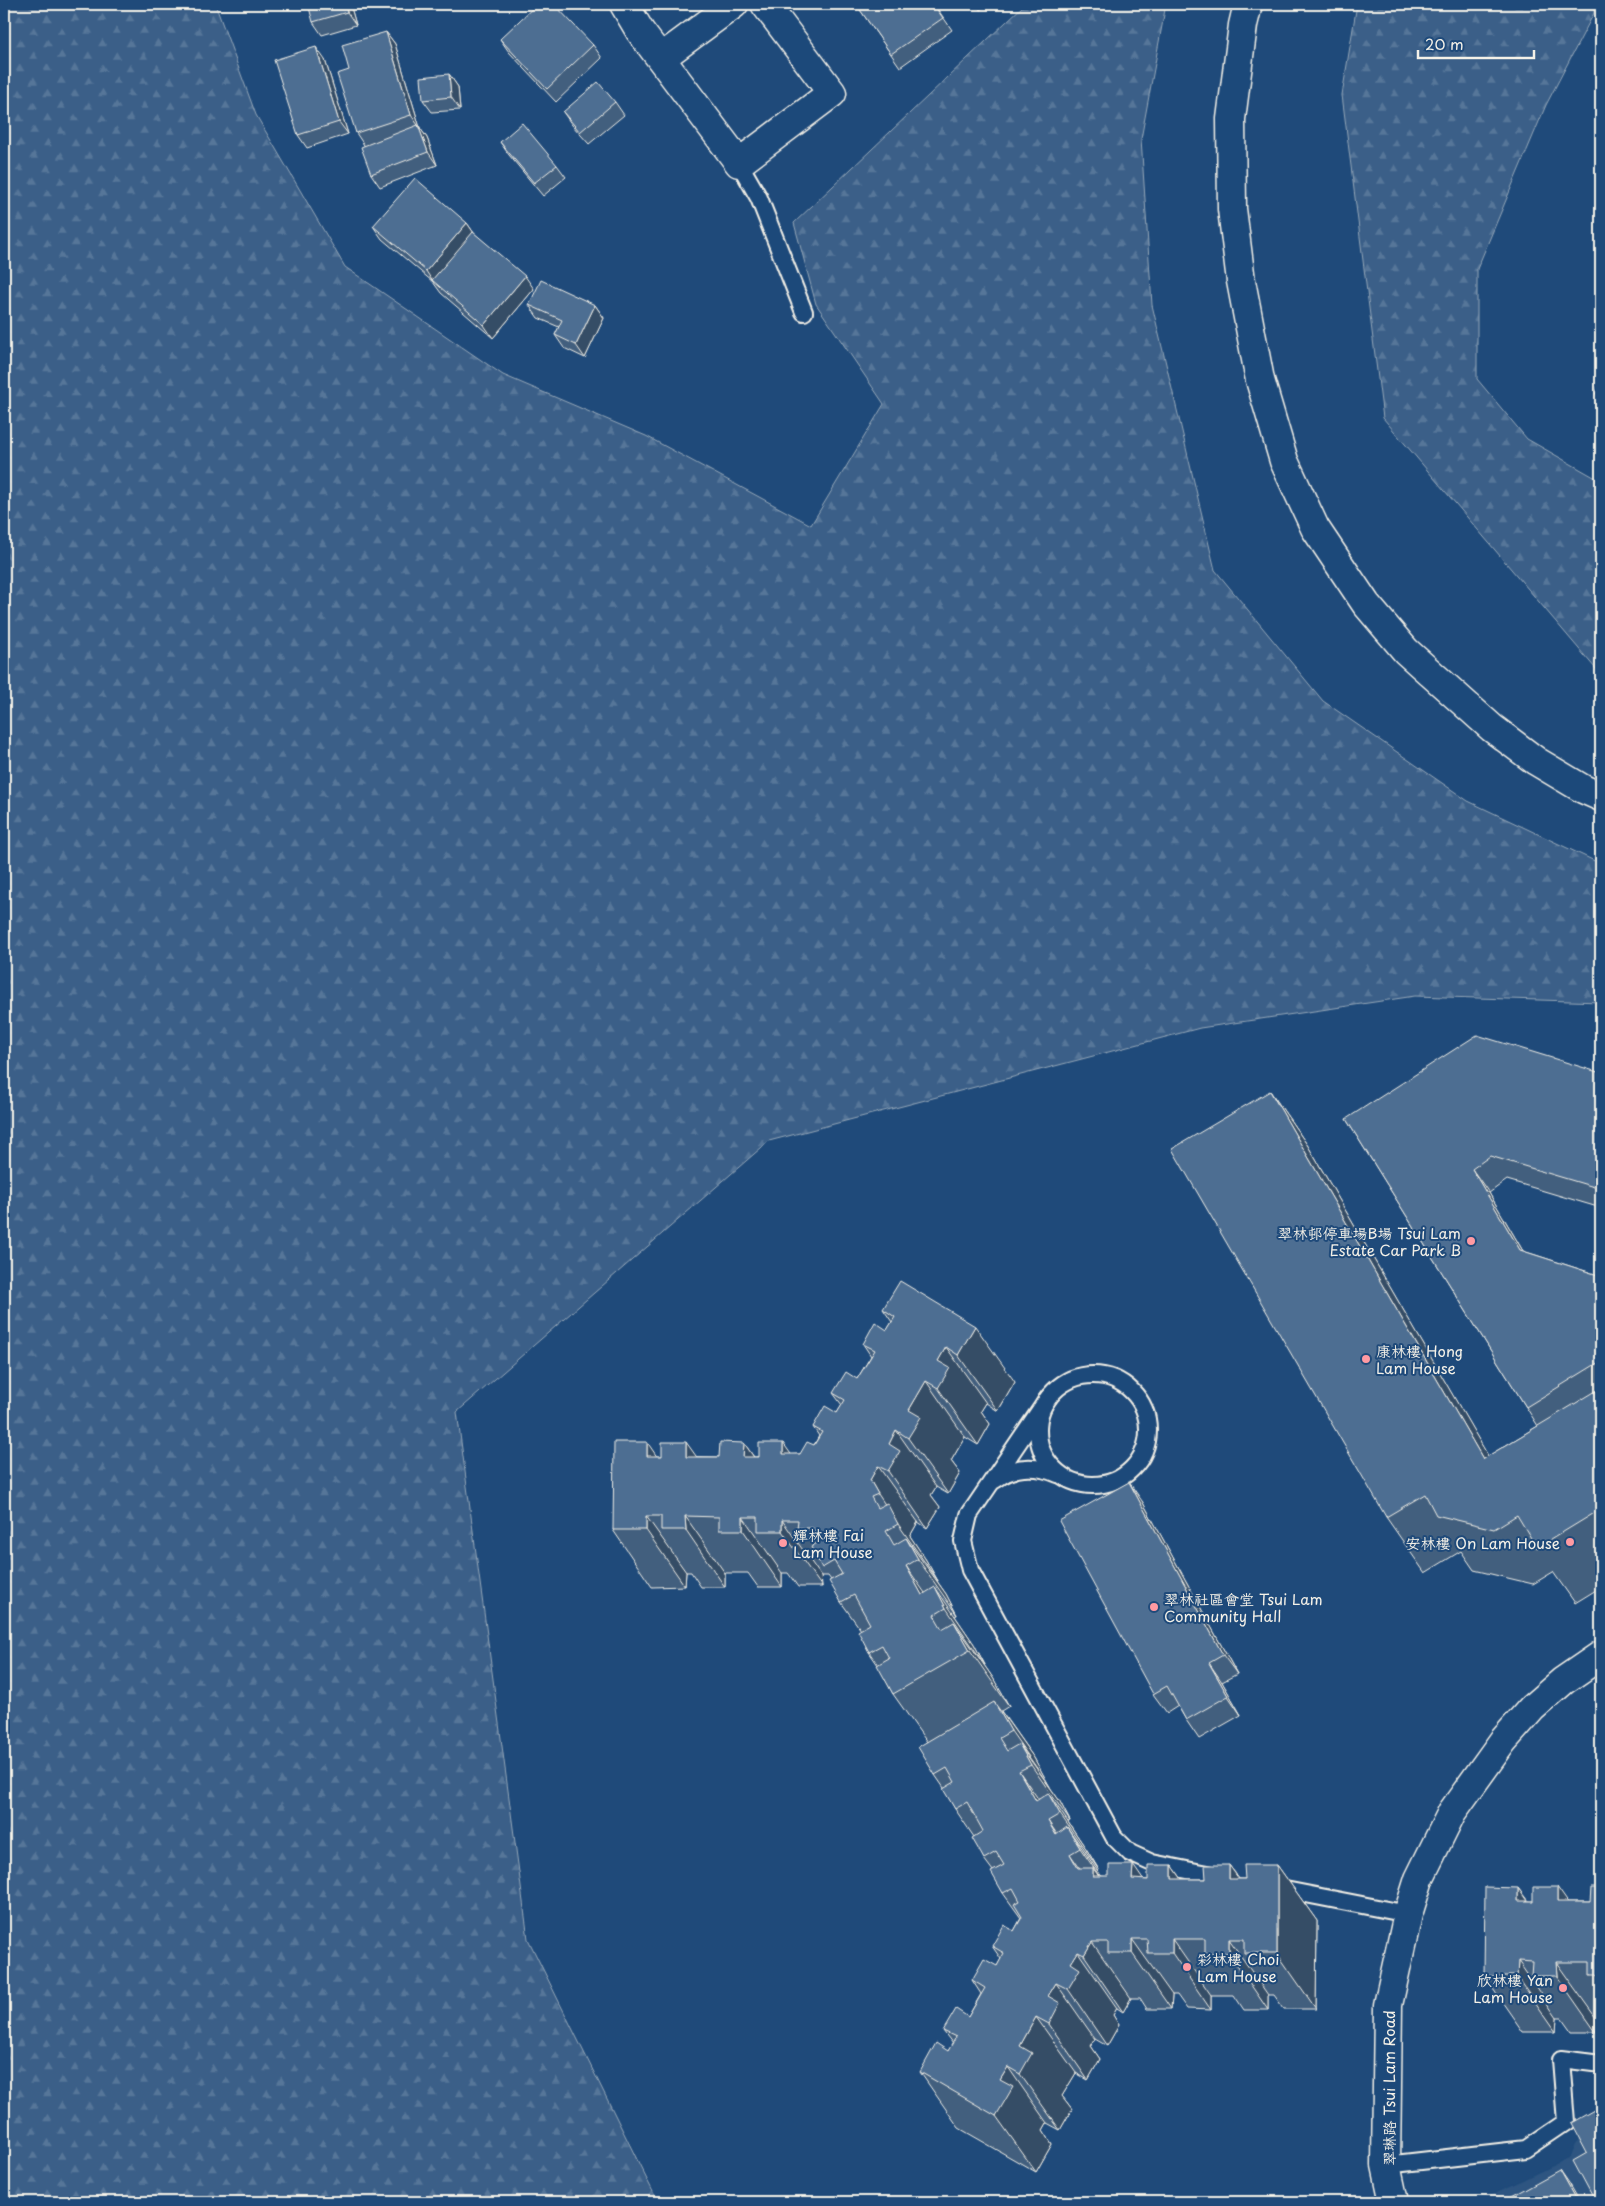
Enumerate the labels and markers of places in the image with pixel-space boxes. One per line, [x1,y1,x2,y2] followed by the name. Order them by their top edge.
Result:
[1277,1221,1461,1261] place label: 翠林邨停車場B場 Tsui Lam Estate Car Park B
[1465,1235,1477,1247] marker: 翠林邨停車場B場 Tsui Lam Estate Car Park B
[1376,1339,1463,1379] place label: 康林樓 Hong Lam House
[1360,1353,1372,1365] marker: 康林樓 Hong Lam House
[793,1523,873,1563] place label: 輝林樓 Fai Lam House
[1405,1531,1560,1554] place label: 安林樓 On Lam House
[1564,1536,1576,1548] marker: 安林樓 On Lam House
[777,1537,789,1549] marker: 輝林樓 Fai Lam House
[1164,1587,1323,1627] place label: 翠林社區會堂 Tsui Lam Community Hall
[1148,1601,1160,1613] marker: 翠林社區會堂 Tsui Lam Community Hall
[1197,1947,1279,1987] place label: 彩林樓 Choi Lam House
[1181,1961,1193,1973] marker: 彩林樓 Choi Lam House
[1473,1968,1553,2008] place label: 欣林樓 Yan Lam House
[1557,1982,1569,1994] marker: 欣林樓 Yan Lam House

